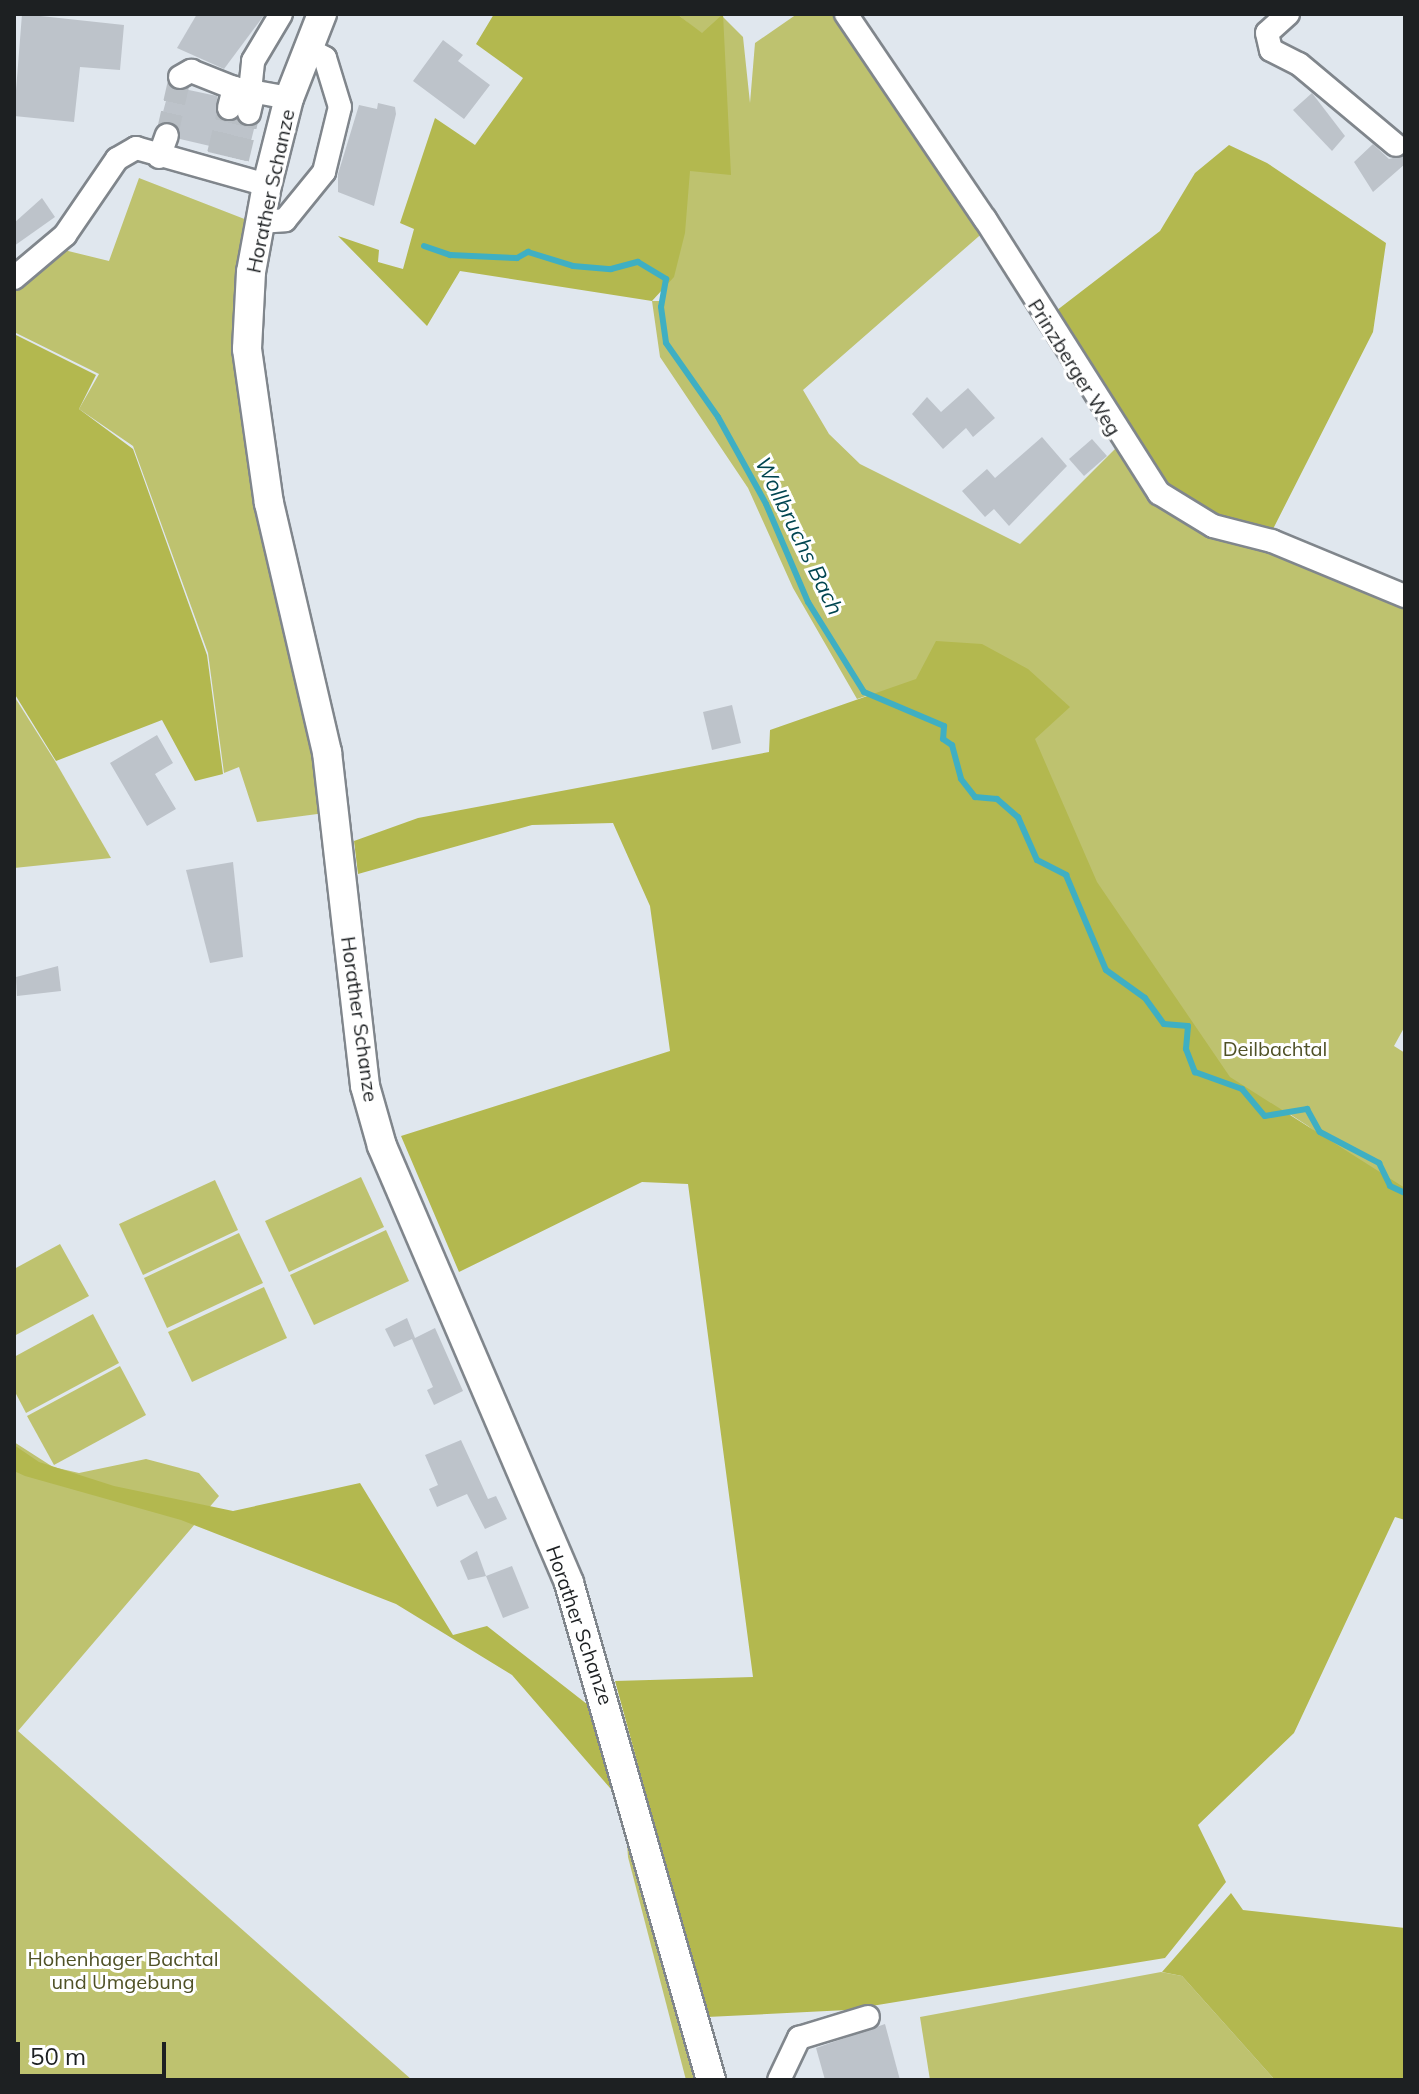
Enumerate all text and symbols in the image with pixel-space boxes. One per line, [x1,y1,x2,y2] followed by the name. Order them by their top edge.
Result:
[241,107,299,275] street label: Horather Schanze
[1023,294,1127,440] street label: Prinzberger Weg
[749,453,849,619] water label: Wollbruchs Bach
[337,935,383,1103] street label: Horather Schanze
[1223,1036,1327,1060] park label: Deilbachtal
[541,1542,619,1708] street label: Horather Schanze
[27,1947,219,1994] park label: Hohenhager Bachtal und Umgebung
[20,2026,170,2076] scale bar
[30,2041,86,2071] text: 50 m

